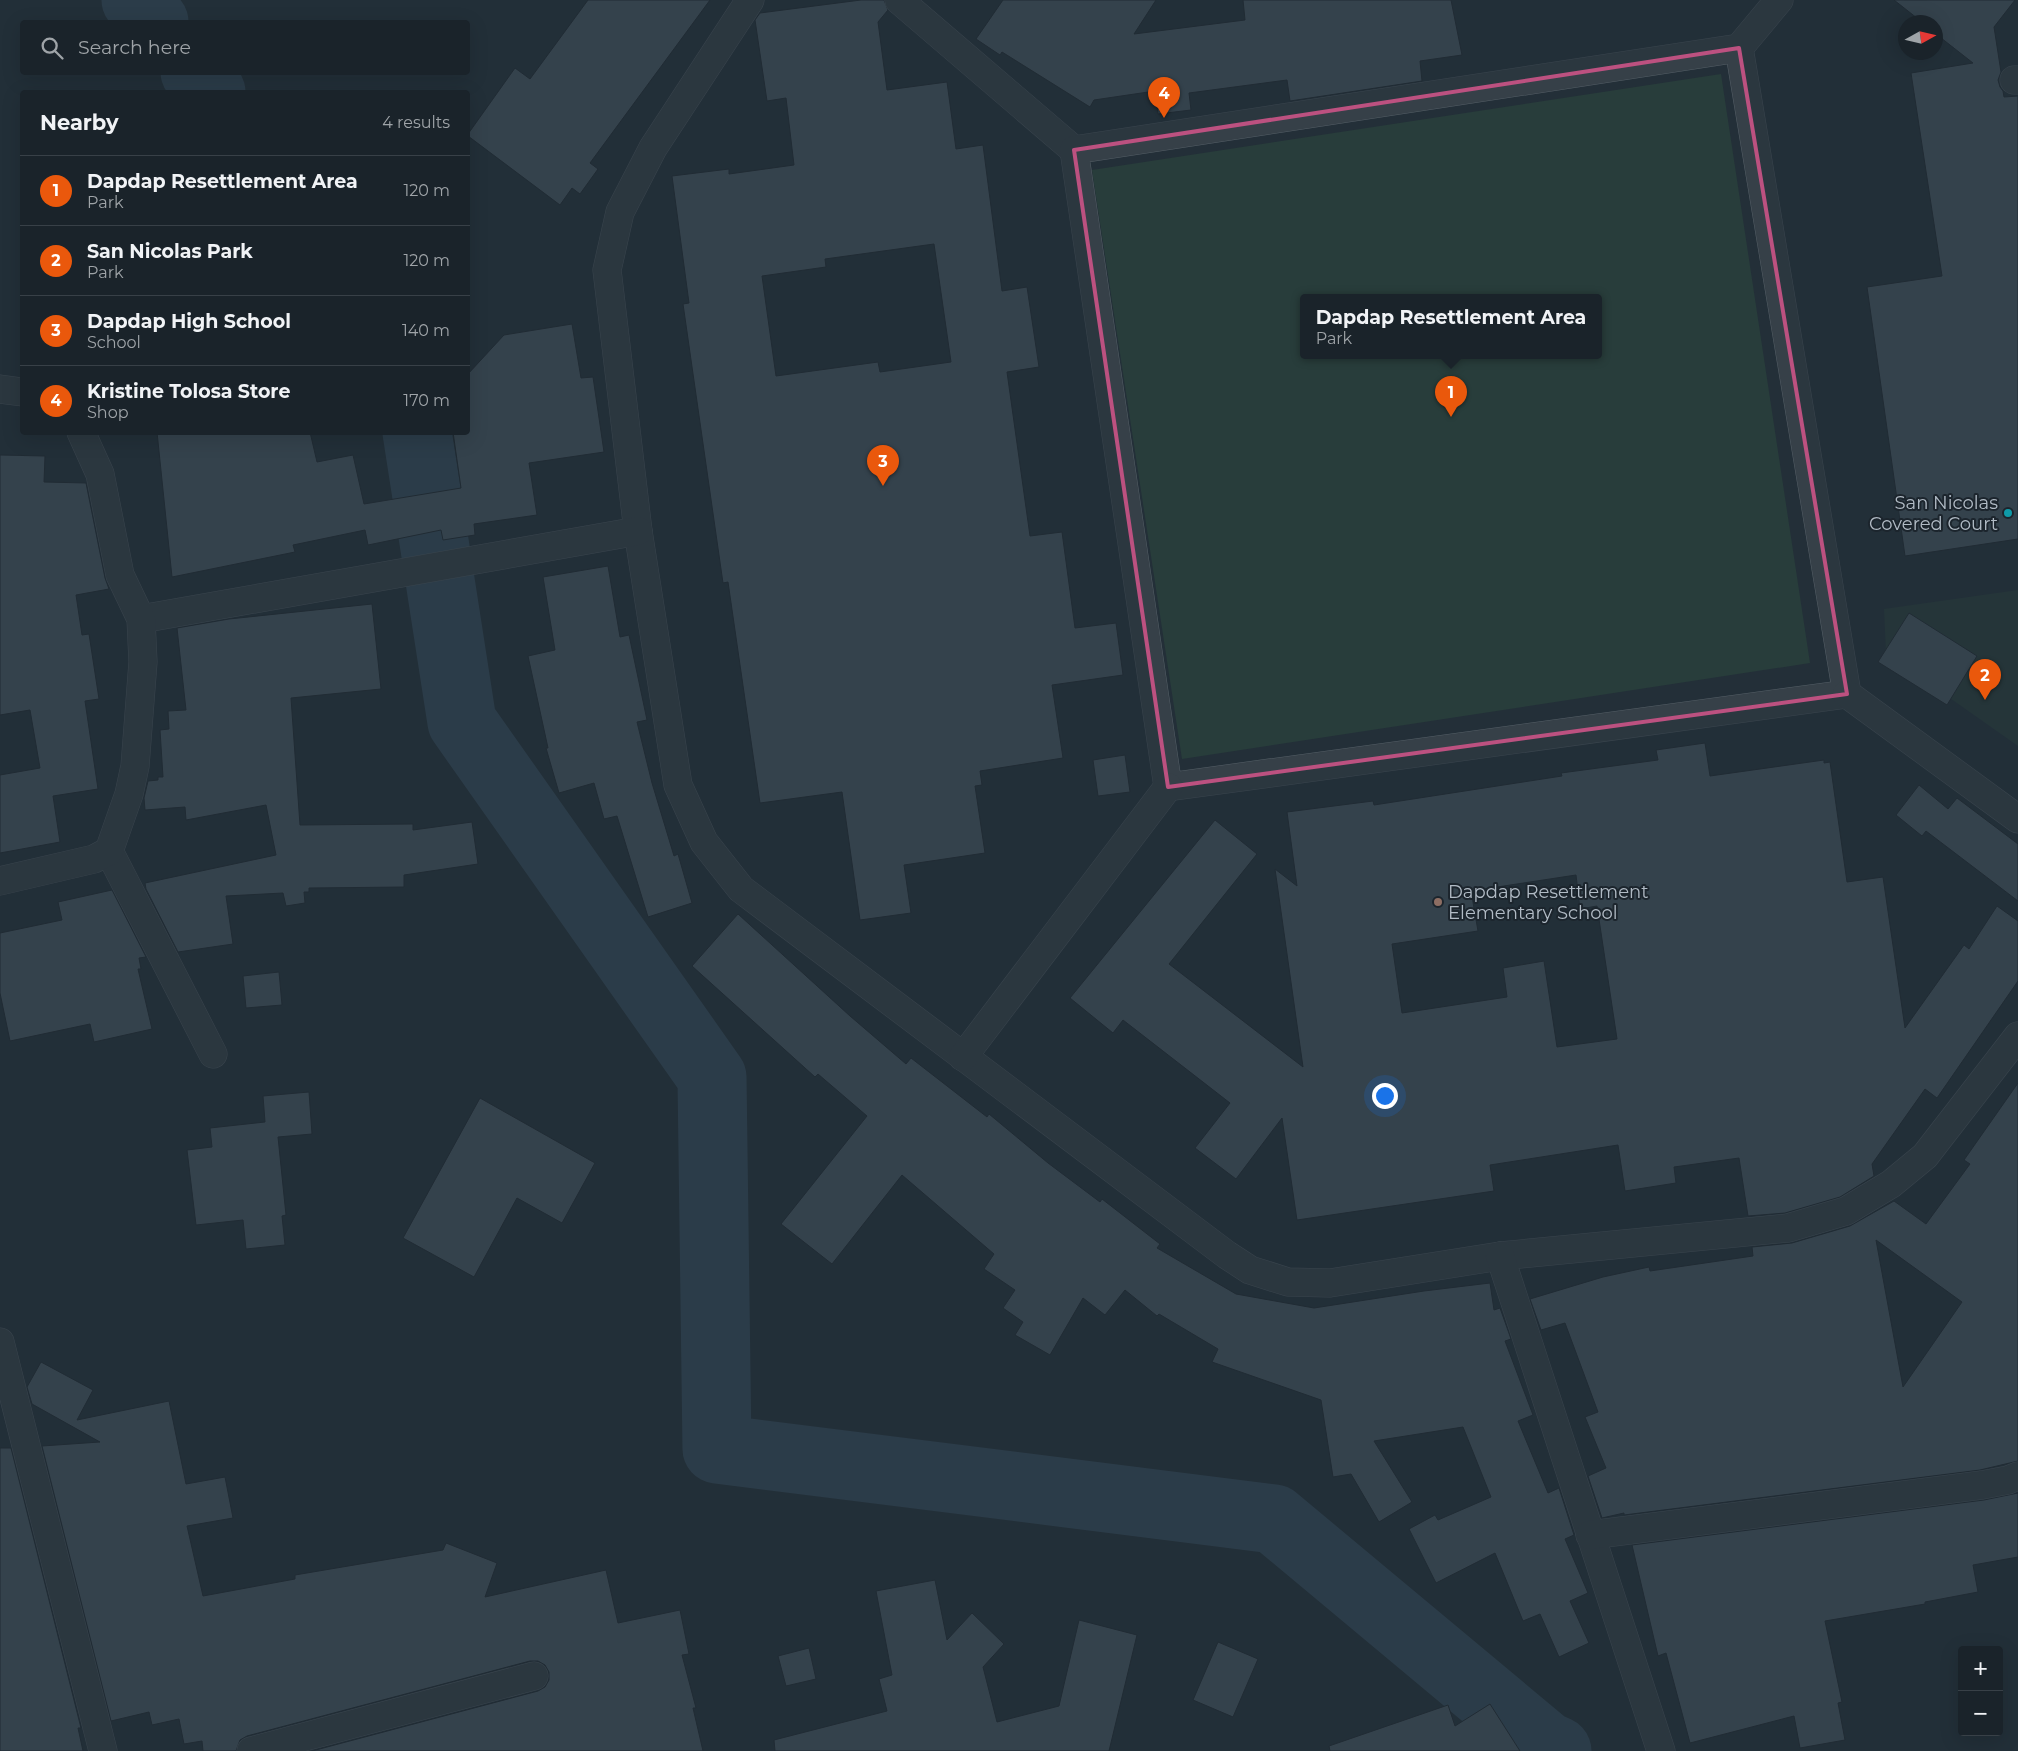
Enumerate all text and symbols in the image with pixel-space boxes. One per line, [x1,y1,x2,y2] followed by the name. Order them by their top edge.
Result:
[1898,15,1943,60] north arrow
[20,20,470,75] search box
[38,34,66,62] icon: search
[78,36,191,59] text: Search here
[1148,77,1180,118] pin: 4
[40,110,119,135] text: Nearby
[382,113,450,132] text: 4 results
[87,170,358,193] text: Dapdap Resettlement Area
[53,181,59,200] text: 1
[403,181,450,200] text: 120 m
[87,193,124,212] text: Park
[87,240,253,263] text: San Nicolas Park
[51,251,61,270] text: 2
[403,251,450,270] text: 120 m
[87,263,124,282] text: Park
[1300,294,1602,359] popup
[1316,306,1586,329] text: Dapdap Resettlement Area
[87,310,291,333] text: Dapdap High School
[51,321,61,340] text: 3
[402,321,450,340] text: 140 m
[1316,329,1352,348] text: Park
[87,333,141,352] text: School
[1435,376,1467,417] pin: 1
[87,380,290,403] text: Kristine Tolosa Store
[50,391,62,410] text: 4
[403,391,450,410] text: 170 m
[87,403,129,422] text: Shop
[867,445,899,486] pin: 3
[1869,492,1998,535] place label: San Nicolas Covered Court
[2002,507,2014,519] marker: San Nicolas Covered Court
[1969,659,2001,700] pin: 2
[1448,881,1649,924] place label: Dapdap Resettlement Elementary School
[1432,896,1444,908] marker: Dapdap Resettlement Elementary School
[1372,1083,1398,1109] your location
[1958,1646,2003,1736] map controls
[1958,1646,2003,1691] button: +
[1958,1691,2003,1736] button: −

